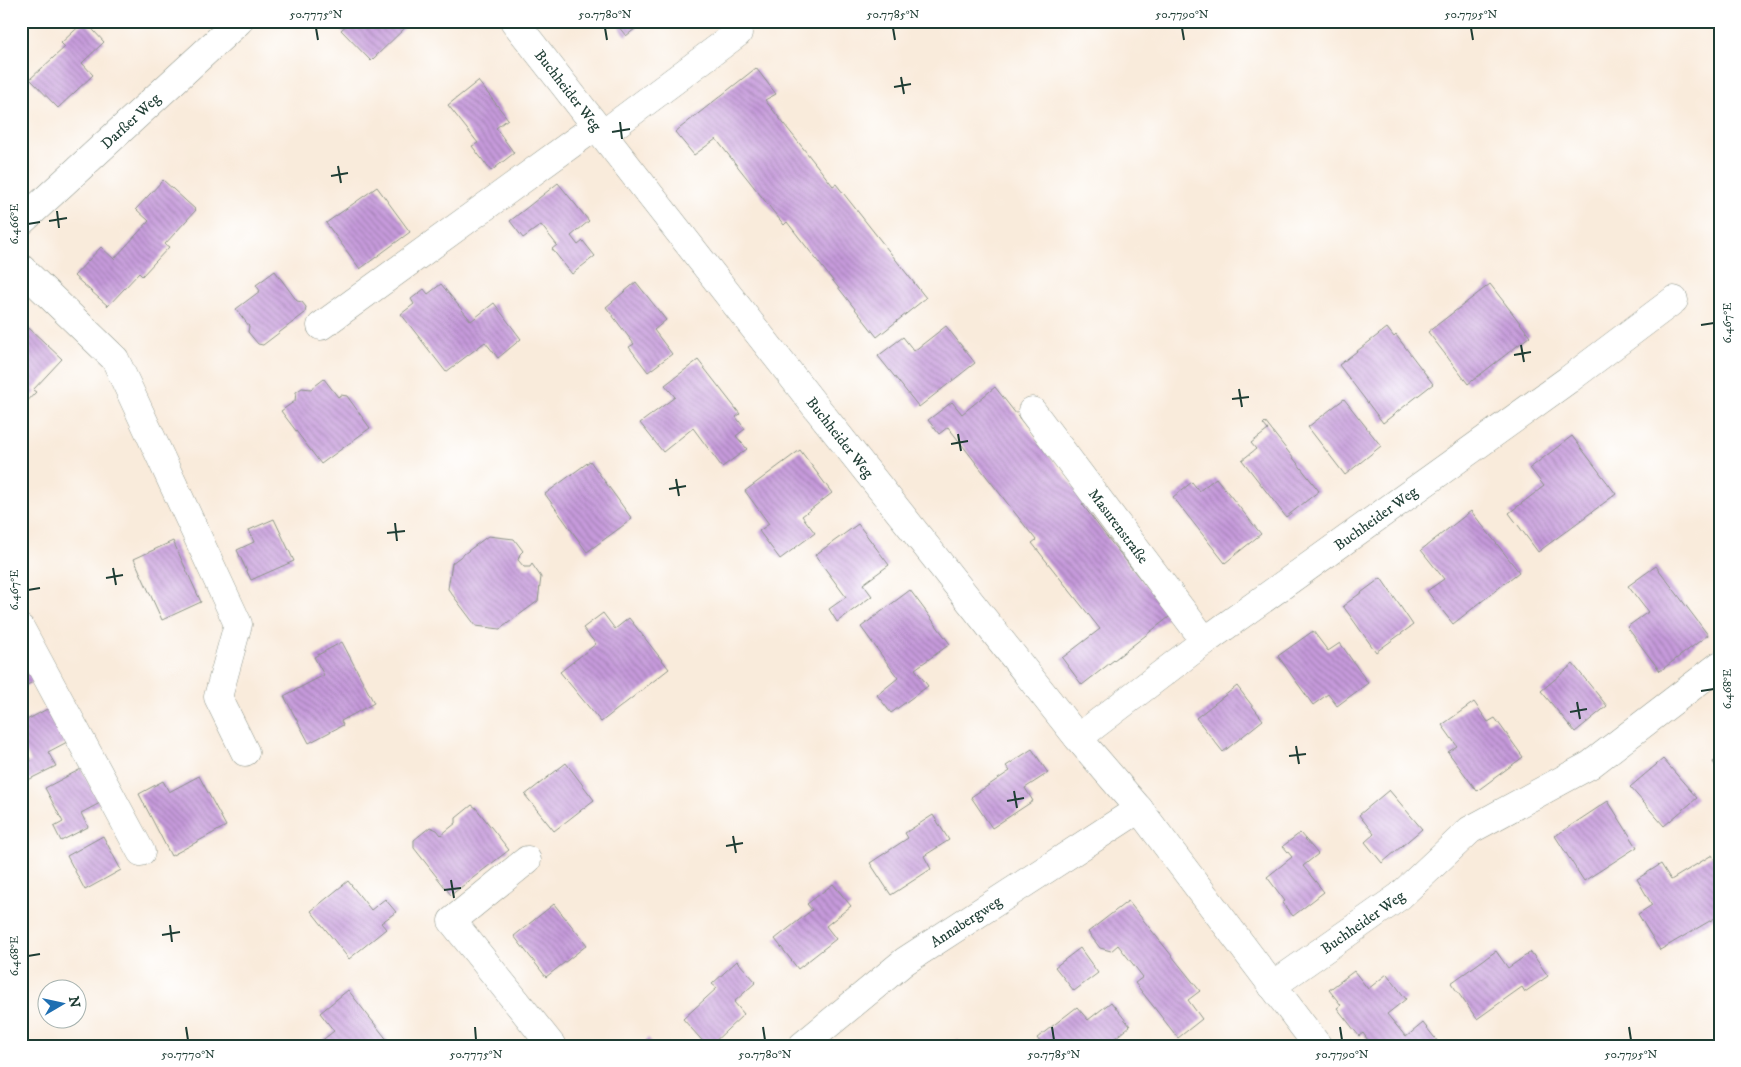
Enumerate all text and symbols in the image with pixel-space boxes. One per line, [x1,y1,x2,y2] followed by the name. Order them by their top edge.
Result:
[289,7,343,22] text: 50.7775°N
[578,7,632,22] text: 50.7780°N
[867,7,920,22] text: 50.7785°N
[1155,7,1209,22] text: 50.7790°N
[1445,7,1498,22] text: 50.7795°N
[531,46,606,135] street label: Buchheider Weg
[97,89,165,153] street label: Darßer Weg
[7,203,22,244] text: 6.466°E
[1720,302,1735,344] text: 6.467°E
[802,393,878,482] street label: Buchheider Weg
[1330,482,1422,555] street label: Buchheider Weg
[1084,485,1153,567] street label: Masurenstraße
[7,569,22,611] text: 6.467°E
[1720,668,1735,709] text: 6.468°E
[1317,886,1409,958] street label: Buchheider Weg
[927,891,1006,952] street label: Annabergweg
[7,935,22,976] text: 6.468°E
[38,980,88,1030] north arrow
[64,995,84,1010] text: N
[161,1047,215,1062] text: 50.7770°N
[449,1047,503,1062] text: 50.7775°N
[738,1047,792,1062] text: 50.7780°N
[1028,1047,1081,1062] text: 50.7785°N
[1315,1047,1369,1062] text: 50.7790°N
[1605,1047,1658,1062] text: 50.7795°N

